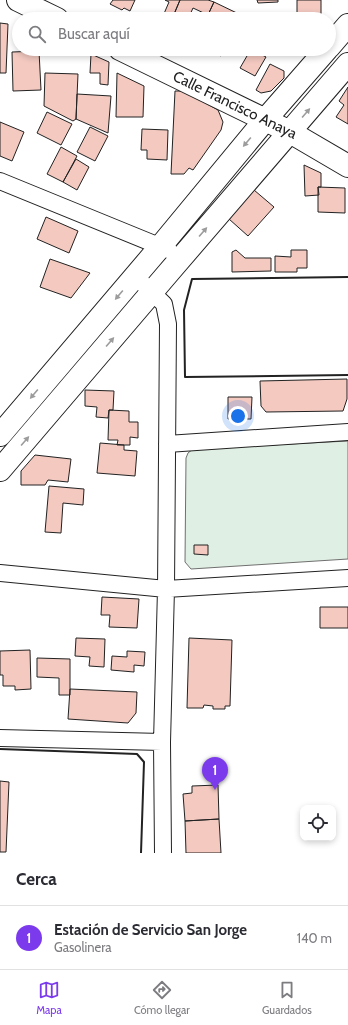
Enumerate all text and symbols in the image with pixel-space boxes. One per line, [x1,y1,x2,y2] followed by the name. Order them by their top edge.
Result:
[12,12,336,56] search box
[26,23,48,45] icon: search
[58,25,130,43] text: Buscar aquí
[170,67,301,143] street label: Calle Francisco Anaya
[302,107,311,118] one-way arrow
[242,136,251,147] one-way arrow
[199,227,208,238] one-way arrow
[114,290,123,301] one-way arrow
[105,337,114,347] one-way arrow
[30,389,39,400] one-way arrow
[228,406,248,426] your location
[21,435,30,446] one-way arrow
[202,757,228,790] pin: 1
[300,805,336,841] map controls
[300,805,336,841] button: locate
[16,869,57,889] text: Cerca
[54,921,247,939] text: Estación de Servicio San Jorge
[27,930,31,946] text: 1
[297,930,332,946] text: 140 m
[54,939,112,955] text: Gasolinera
[36,979,62,1017] tab: Mapa
[134,979,190,1017] tab: Cómo llegar
[262,979,312,1017] tab: Guardados

